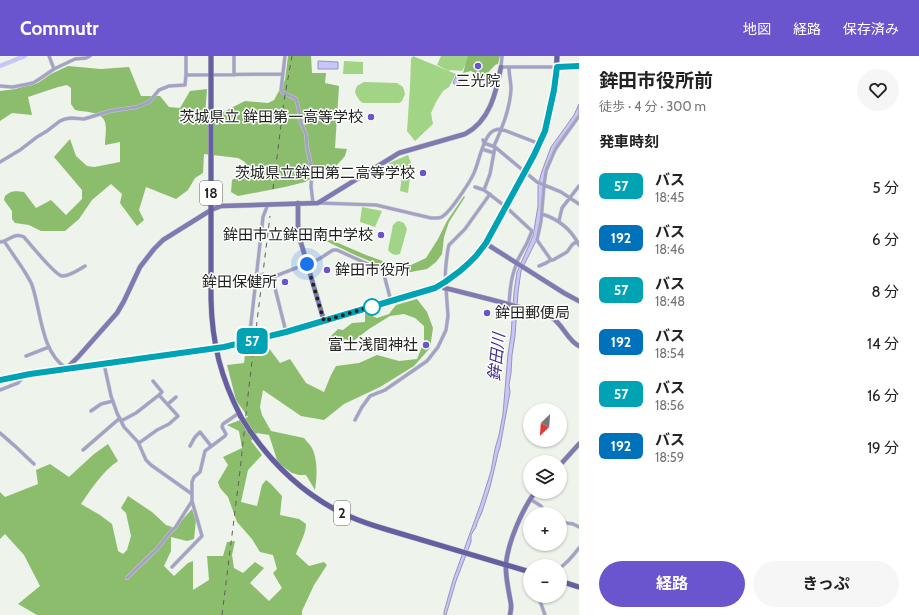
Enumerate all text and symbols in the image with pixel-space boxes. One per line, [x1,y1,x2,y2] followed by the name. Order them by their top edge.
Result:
[20,17,98,40] text: Commutr
[743,20,771,38] text: 地図
[793,20,821,38] text: 経路
[843,20,899,38] text: 保存済み
[473,61,483,71] marker: 三光院
[599,69,713,92] text: 鉾田市役所前
[857,69,899,111] button: heart
[455,72,501,90] place label: 三光院
[599,98,706,114] text: 徒歩 · 4 分 · 300 m
[180,108,363,126] place label: 茨城県立 鉾田第一高等学校
[366,112,376,122] marker: 茨城県立 鉾田第一高等学校
[599,133,659,151] text: 発車時刻
[235,164,415,182] place label: 茨城県立鉾田第二高等学校
[418,168,428,178] marker: 茨城県立鉾田第二高等学校
[655,171,685,189] text: バス
[614,177,628,195] text: 57
[873,179,899,197] text: 5 分
[200,181,222,205] road number: 18
[655,189,684,205] text: 18:45
[655,223,685,241] text: バス
[223,226,373,244] place label: 鉾田市立鉾田南中学校
[611,229,631,247] text: 192
[376,230,386,240] marker: 鉾田市立鉾田南中学校
[872,231,899,249] text: 6 分
[655,241,685,257] text: 18:46
[297,254,317,274] your location
[335,261,410,279] place label: 鉾田市役所
[322,265,332,275] marker: 鉾田市役所
[202,273,277,291] place label: 鉾田保健所
[655,275,685,293] text: バス
[280,277,290,287] marker: 鉾田保健所
[614,281,628,299] text: 57
[872,283,899,301] text: 8 分
[655,293,685,309] text: 18:48
[363,298,381,316] unlabelled marker
[495,304,570,322] place label: 鉾田郵便局
[482,308,492,318] marker: 鉾田郵便局
[655,327,685,345] text: バス
[234,328,270,354] line badge: 57
[485,330,509,382] water label: 鉾田川
[245,332,259,350] text: 57
[611,333,631,351] text: 192
[867,335,899,353] text: 14 分
[328,336,418,354] place label: 富士浅間神社
[421,340,431,350] marker: 富士浅間神社
[655,345,684,361] text: 18:54
[655,379,685,397] text: バス
[614,385,628,403] text: 57
[867,387,899,405] text: 16 分
[655,397,684,413] text: 18:56
[523,403,567,447] north arrow
[523,403,567,603] map controls
[655,431,685,449] text: バス
[611,437,631,455] text: 192
[867,439,899,457] text: 19 分
[655,449,684,465] text: 18:59
[523,455,567,499] button: layers
[334,501,350,525] road number: 2
[523,507,567,551] button: +
[523,559,567,603] button: −
[599,561,745,607] button: 経路
[753,561,899,607] button: きっぷ

